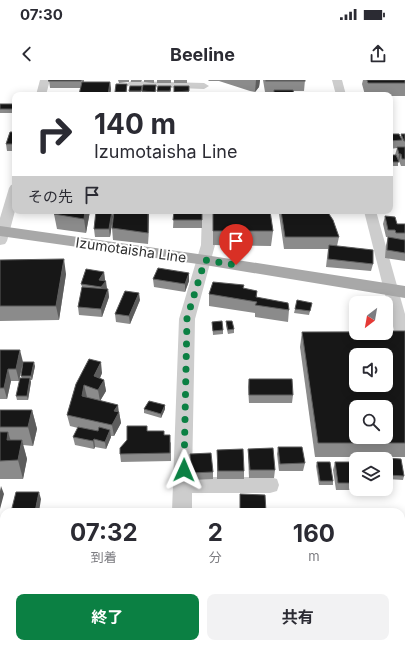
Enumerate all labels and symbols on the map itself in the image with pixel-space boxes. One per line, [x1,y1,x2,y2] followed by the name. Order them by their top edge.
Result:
[219,224,253,265] pin
[75,233,187,266] street label: Izumotaisha Line
[349,296,393,340] north arrow
[163,449,205,491] position arrow

